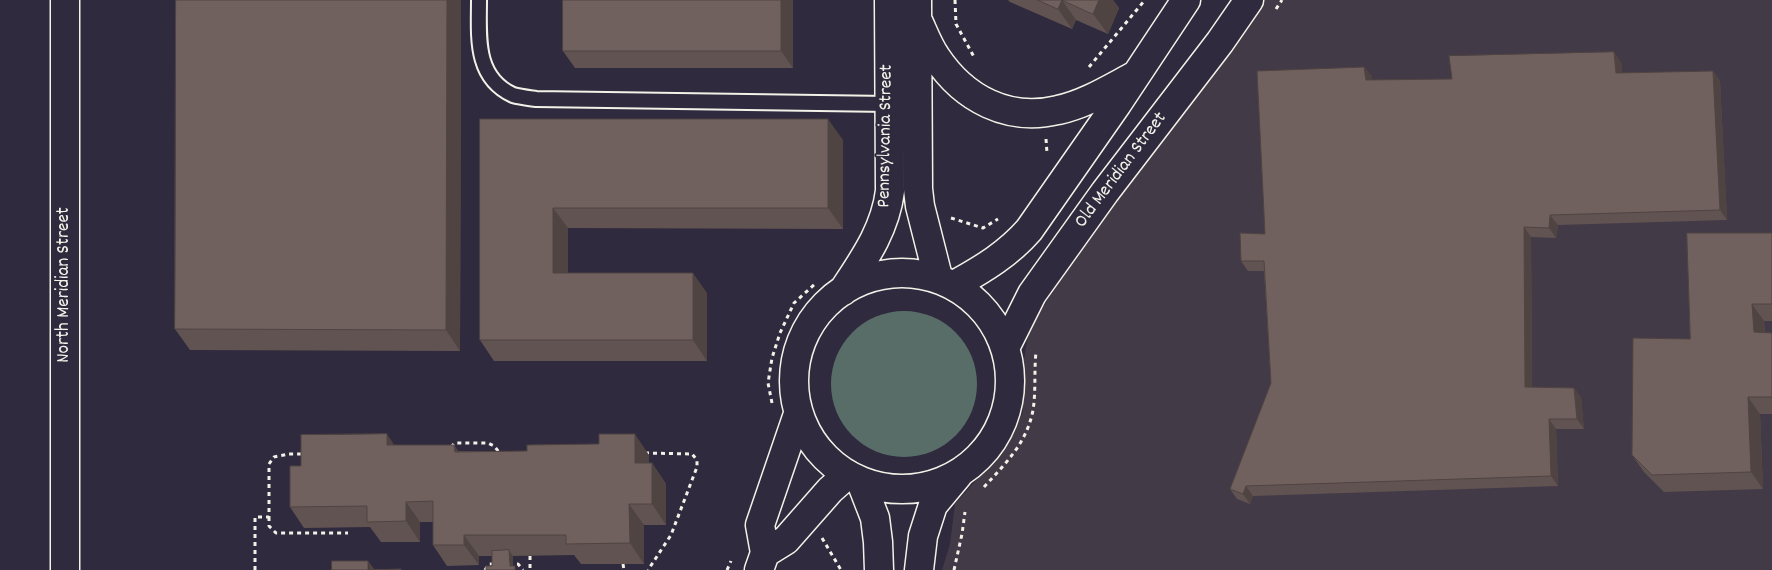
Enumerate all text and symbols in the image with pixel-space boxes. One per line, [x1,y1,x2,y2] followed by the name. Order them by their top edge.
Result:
[874,64,900,208] street label: Pennsylvania Street
[1071,109,1173,233] street label: Old Meridian Street
[54,207,76,363] street label: North Meridian Street

